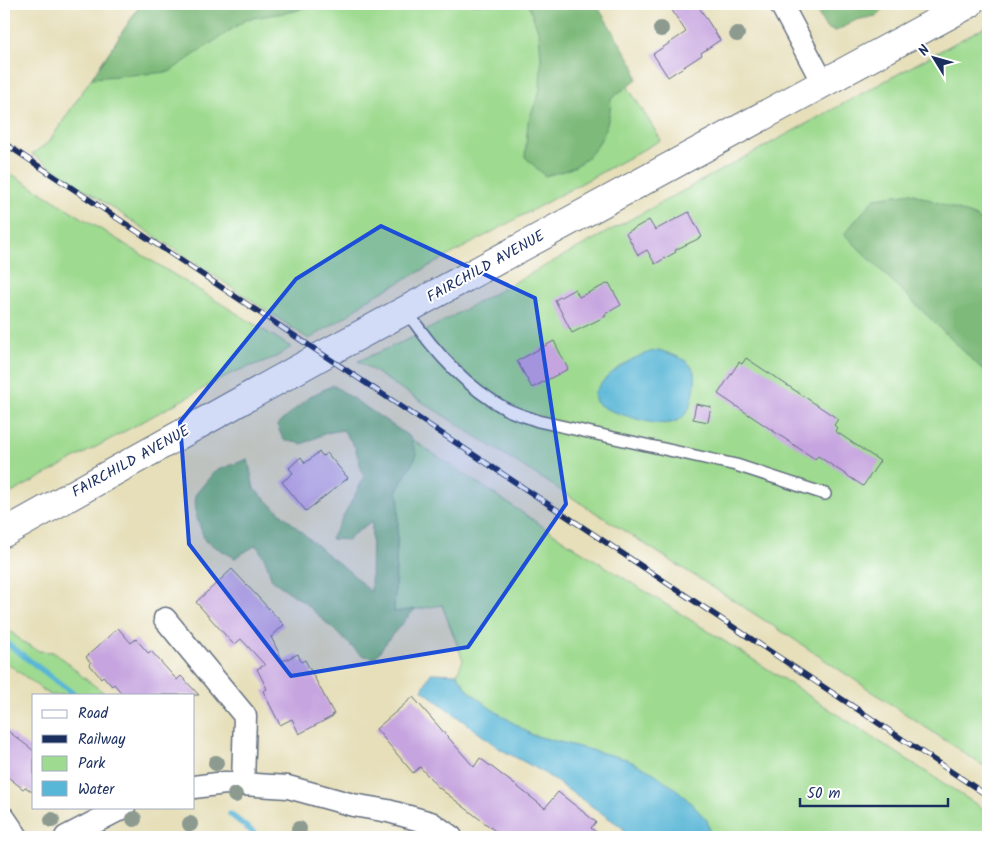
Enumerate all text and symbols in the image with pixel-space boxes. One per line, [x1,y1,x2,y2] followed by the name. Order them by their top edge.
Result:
[910,32,960,82] north arrow
[913,41,936,61] text: N
[423,224,550,309] street label: FAIRCHILD AVENUE
[68,419,195,504] street label: FAIRCHILD AVENUE
[32,694,195,808] legend
[78,702,109,726] text: Road
[78,728,126,752] text: Railway
[78,752,106,776] text: Park
[800,776,947,808] scale bar
[78,778,115,802] text: Water
[807,782,841,806] text: 50 m

